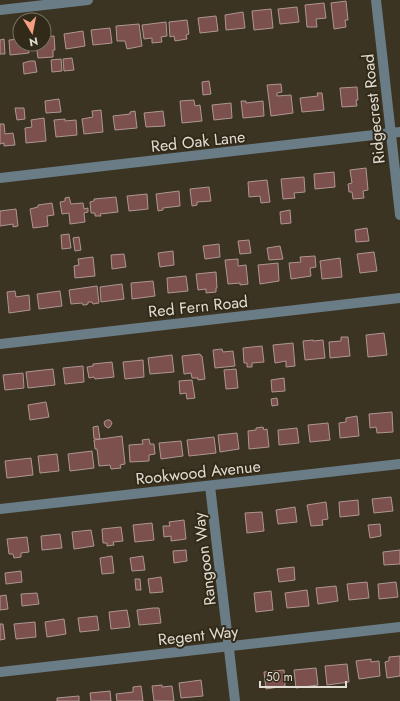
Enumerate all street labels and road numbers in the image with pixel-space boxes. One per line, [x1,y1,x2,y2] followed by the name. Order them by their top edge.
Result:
[356,53,391,165] street label: Ridgecrest Road
[150,125,246,158] street label: Red Oak Lane
[147,290,249,323] street label: Red Fern Road
[134,454,262,490] street label: Rookwood Avenue
[187,510,222,607] street label: Rangoon Way
[157,620,240,651] street label: Regent Way

